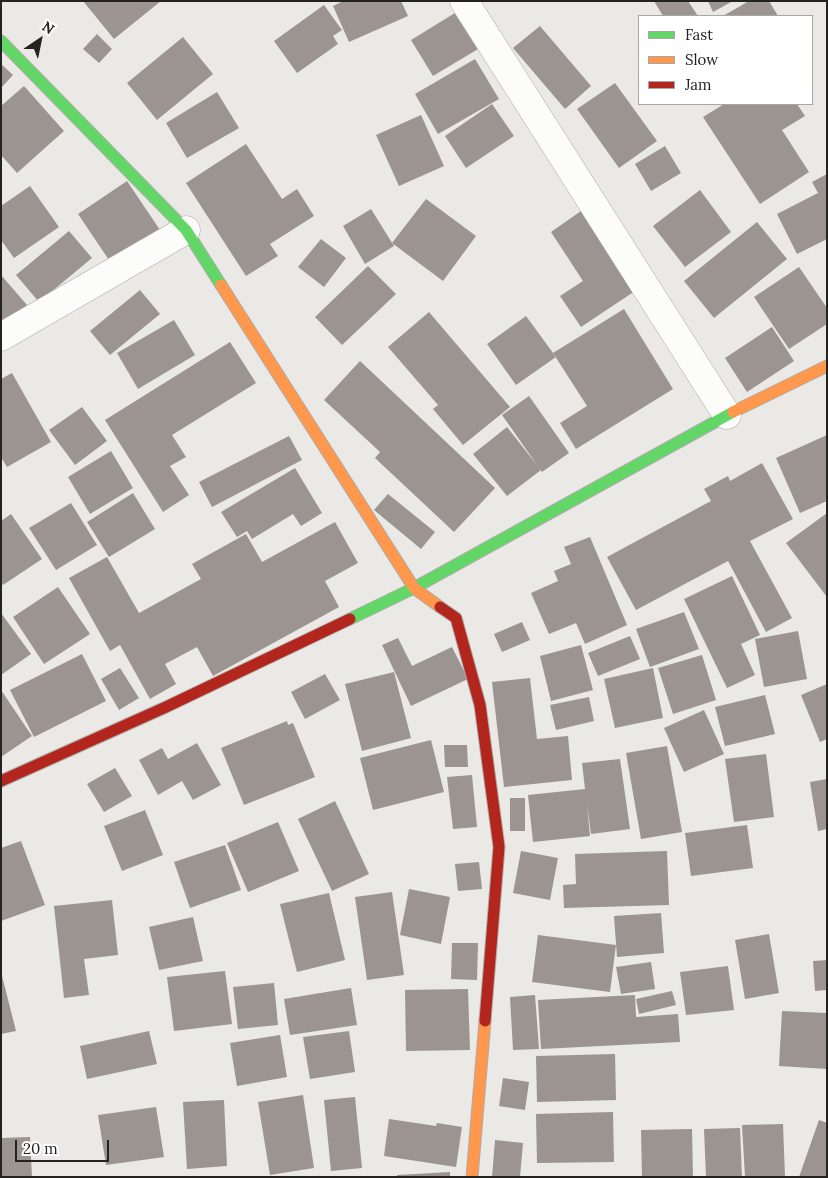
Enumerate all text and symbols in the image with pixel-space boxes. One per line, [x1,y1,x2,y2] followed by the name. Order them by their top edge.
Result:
[15,15,65,65] north arrow
[638,15,813,105] legend
[39,17,58,38] text: N
[685,25,713,44] text: Fast
[685,50,718,69] text: Slow
[685,75,712,94] text: Jam
[18,1130,111,1162] scale bar
[23,1139,58,1158] text: 20 m

